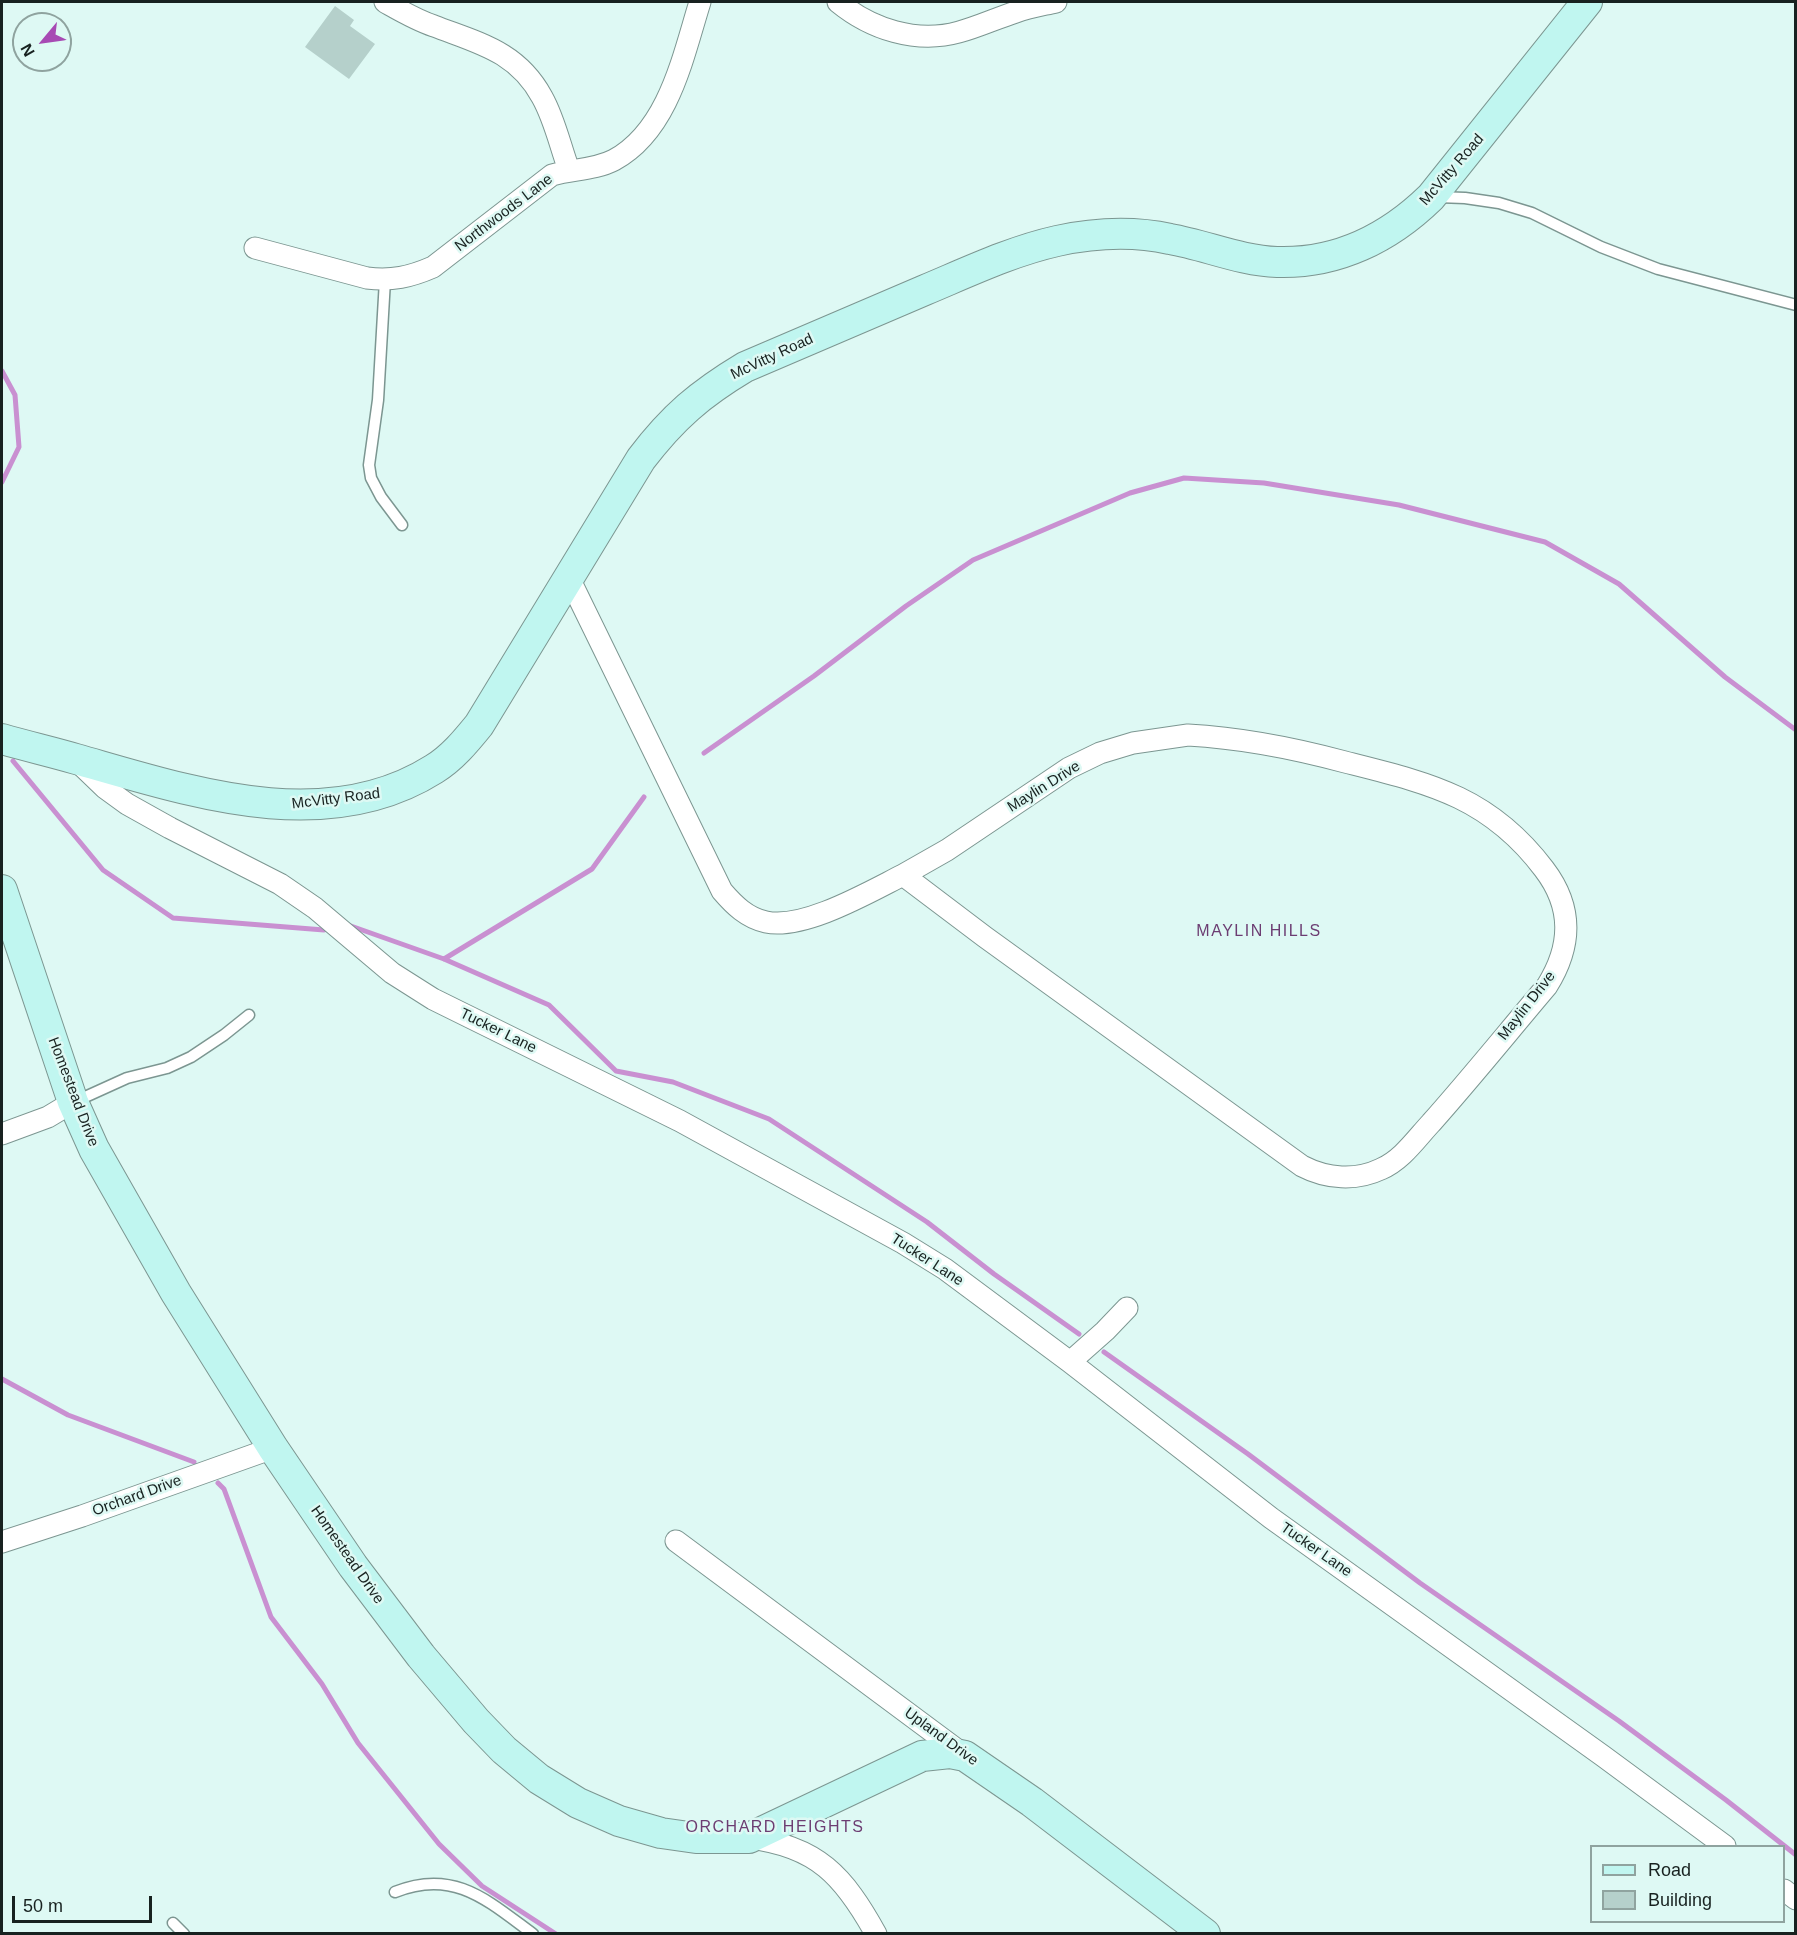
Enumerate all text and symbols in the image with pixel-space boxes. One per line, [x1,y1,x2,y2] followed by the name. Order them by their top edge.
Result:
[12,12,72,72] north arrow
[17,41,38,59] text: N
[1416,131,1488,209] street label: McVitty Road
[452,170,556,256] street label: Northwoods Lane
[728,330,816,384] street label: McVitty Road
[1004,758,1084,816] street label: Maylin Drive
[291,785,381,813] street label: McVitty Road
[1196,922,1322,942] district label: MAYLIN HILLS
[1495,968,1559,1044] street label: Maylin Drive
[457,1005,539,1057] street label: Tucker Lane
[44,1035,102,1149] street label: Homestead Drive
[887,1230,967,1290] street label: Tucker Lane
[90,1472,184,1520] street label: Orchard Drive
[306,1502,388,1608] street label: Homestead Drive
[1277,1519,1355,1581] street label: Tucker Lane
[901,1704,981,1770] street label: Upland Drive
[686,1818,864,1838] district label: ORCHARD HEIGHTS
[1590,1845,1785,1923] legend
[1648,1860,1691,1880] text: Road
[15,1884,154,1922] scale bar
[1648,1890,1712,1910] text: Building
[23,1896,63,1916] text: 50 m

